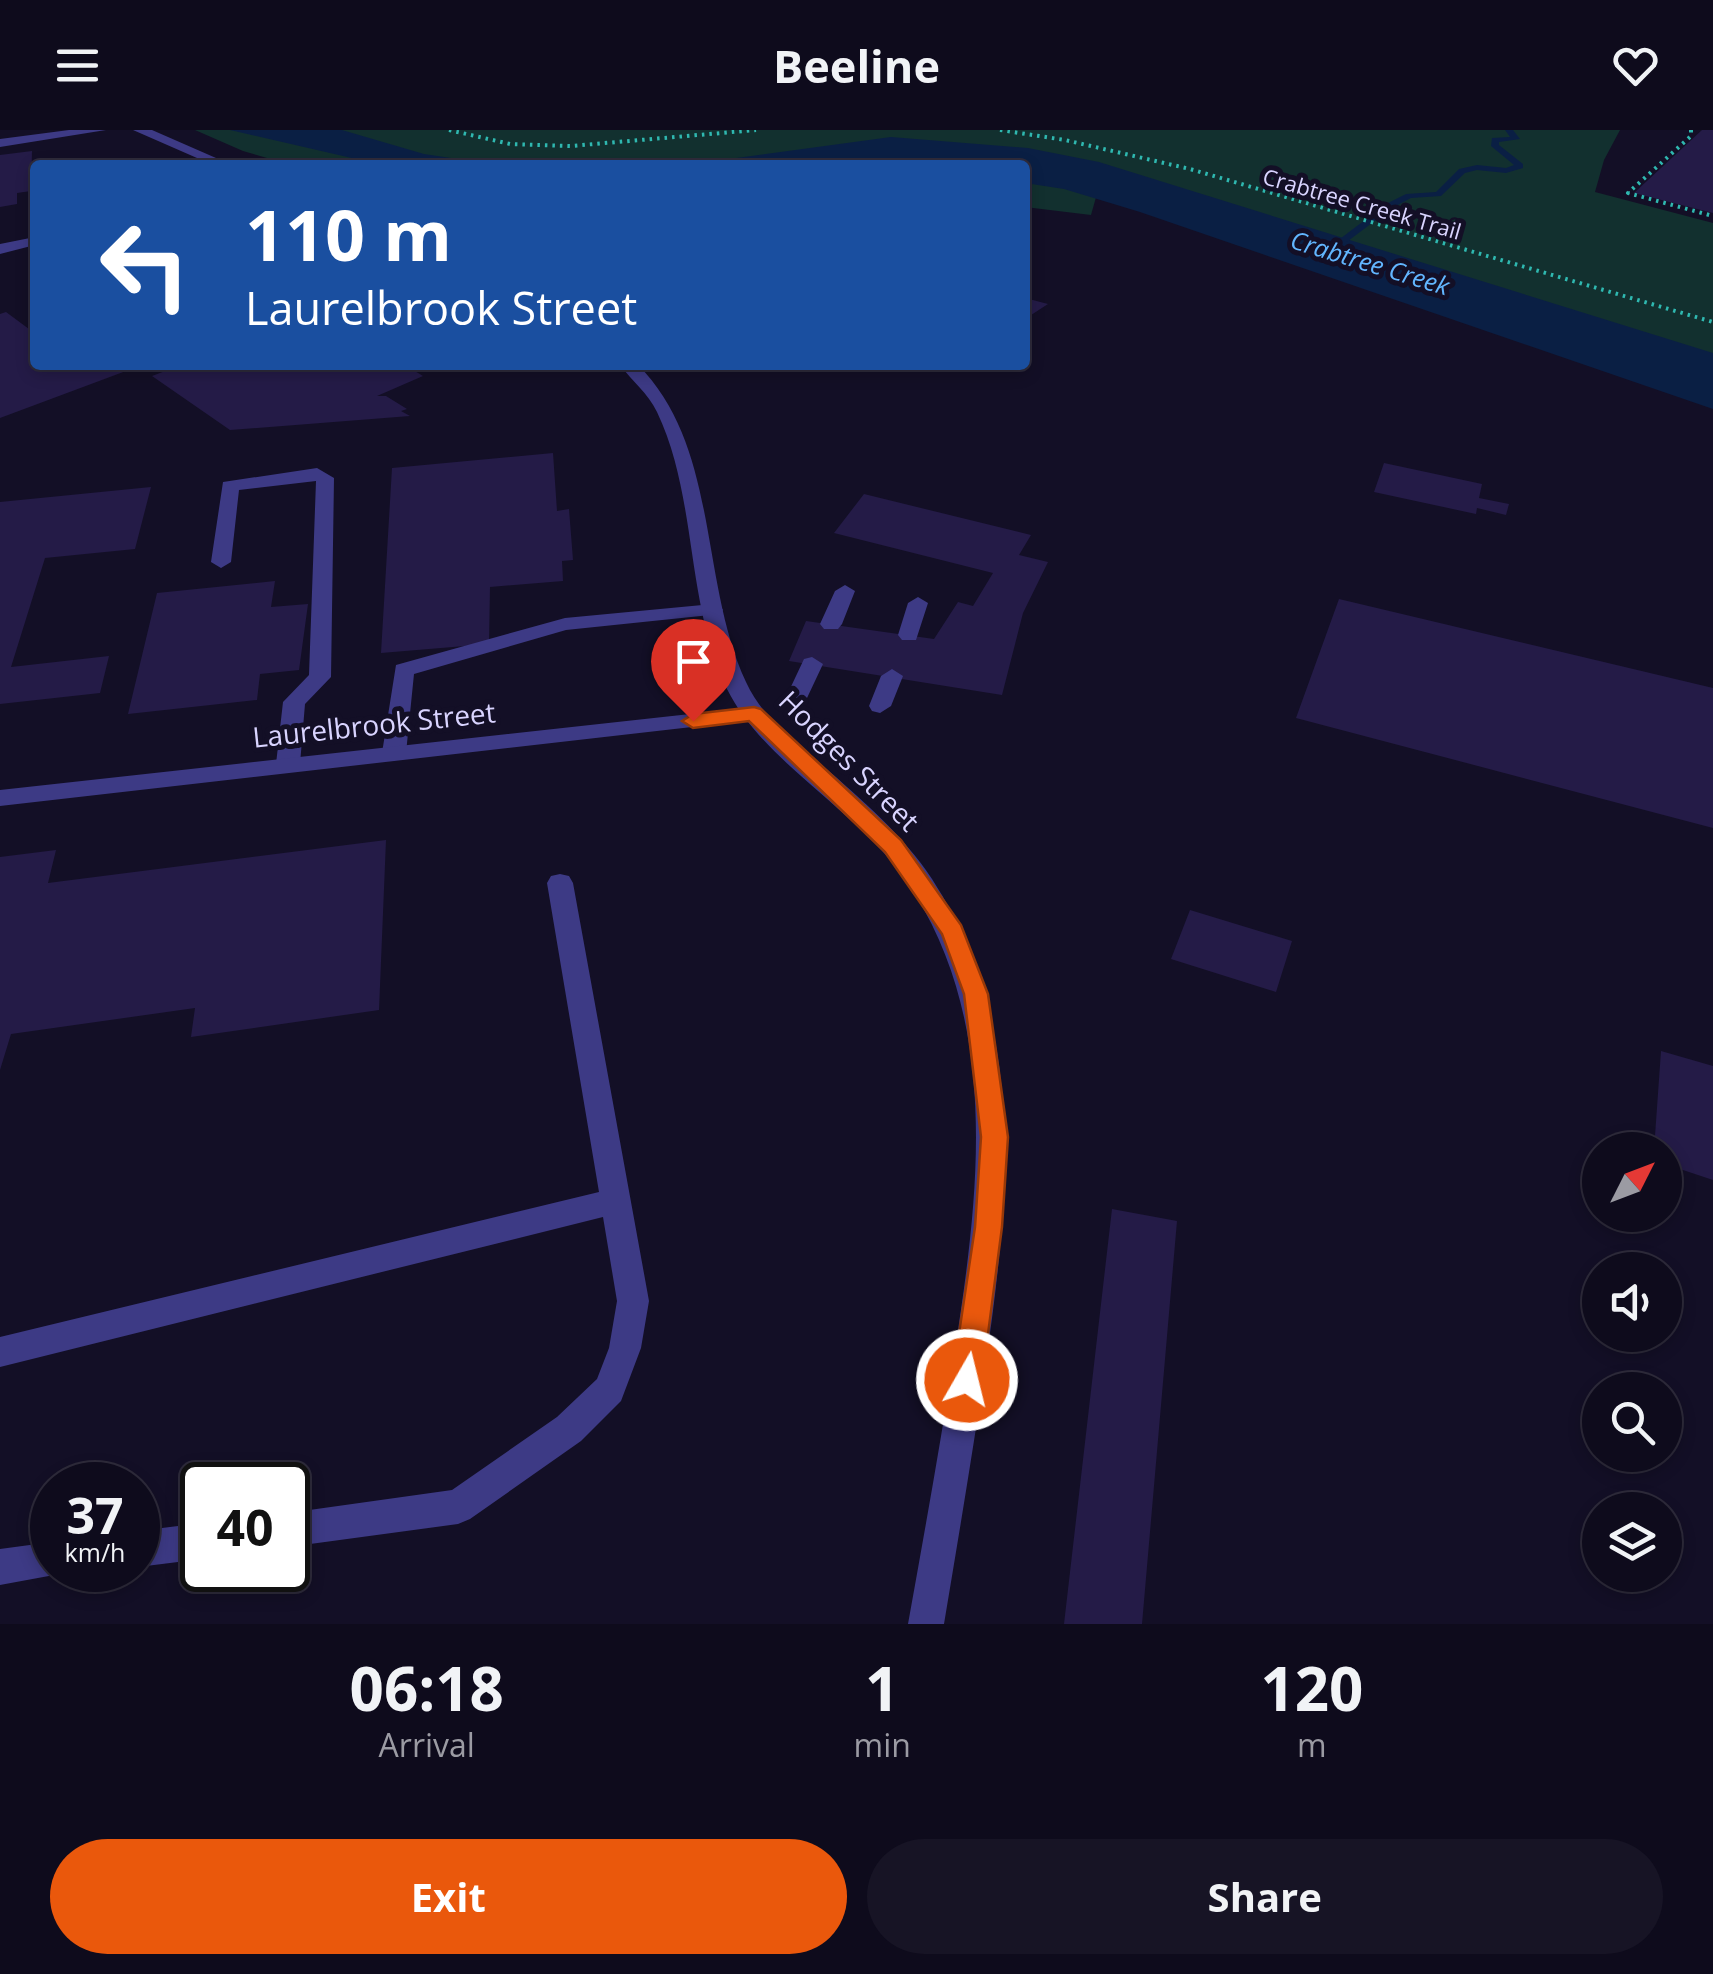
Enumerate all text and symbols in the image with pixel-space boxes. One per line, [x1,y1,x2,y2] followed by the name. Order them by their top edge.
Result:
[773,35,940,96] text: Beeline
[50,38,105,93] icon: menu
[1608,38,1663,93] icon: heart
[1260,160,1465,246] street label: Crabtree Creek Trail
[245,186,452,282] text: 110 m
[80,200,210,330] icon: left
[1287,222,1455,303] water label: Crabtree Creek
[245,277,637,338] text: Laurelbrook Street
[651,619,736,722] pin
[666,634,721,689] icon: arrive
[771,682,928,839] street label: Hodges Street
[251,692,497,756] street label: Laurelbrook Street
[1582,1132,1682,1232] north arrow
[1582,1132,1682,1592] map controls
[1582,1252,1682,1352] button: sound
[915,1328,1019,1432] position arrow
[1582,1372,1682,1472] button: search
[180,1462,310,1592] speed limit sign: 40
[66,1481,124,1549] text: 37
[1582,1492,1682,1592] button: layers
[65,1535,125,1569] text: km/h
[350,1647,504,1729] text: 06:18
[865,1647,899,1729] text: 1
[1260,1647,1363,1729] text: 120
[379,1723,475,1766] text: Arrival
[854,1723,911,1766] text: min
[1297,1723,1327,1766] text: m
[50,1839,847,1954] button: Exit
[867,1839,1663,1954] button: Share

